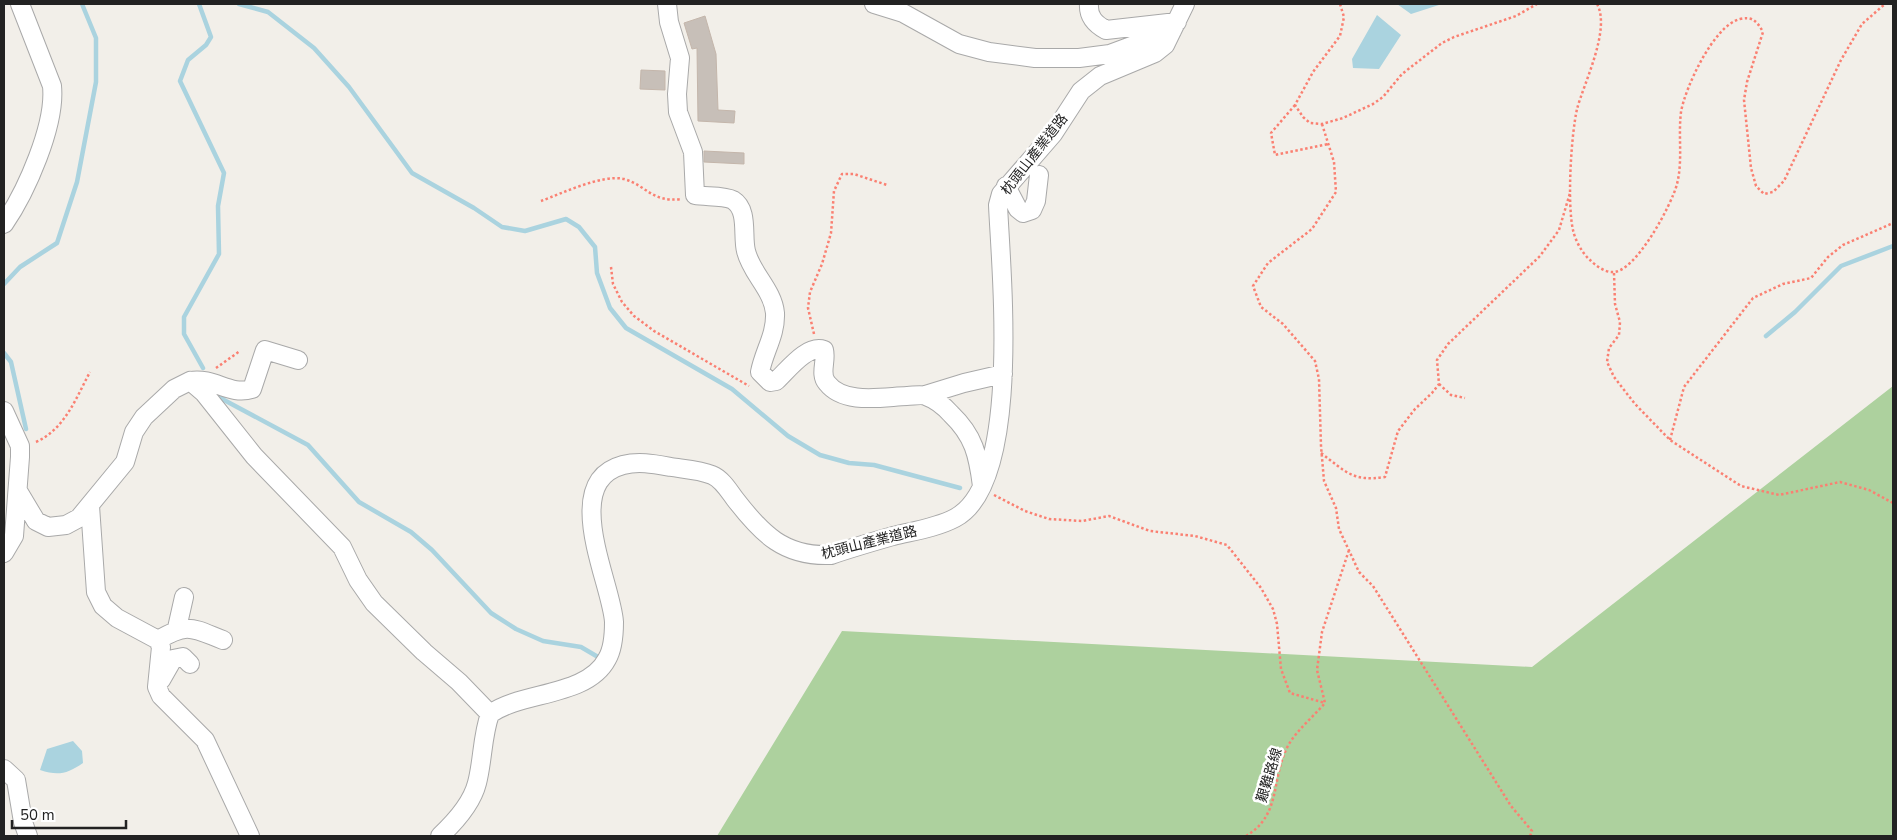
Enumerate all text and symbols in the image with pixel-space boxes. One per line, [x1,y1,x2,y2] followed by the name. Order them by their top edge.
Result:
[997,110,1072,199] street label: 枕頭山產業道路
[819,521,919,564] street label: 枕頭山產業道路
[1252,746,1287,805] street label: 艱難路線
[12,798,126,830] scale bar
[20,805,55,825] text: 50 m

